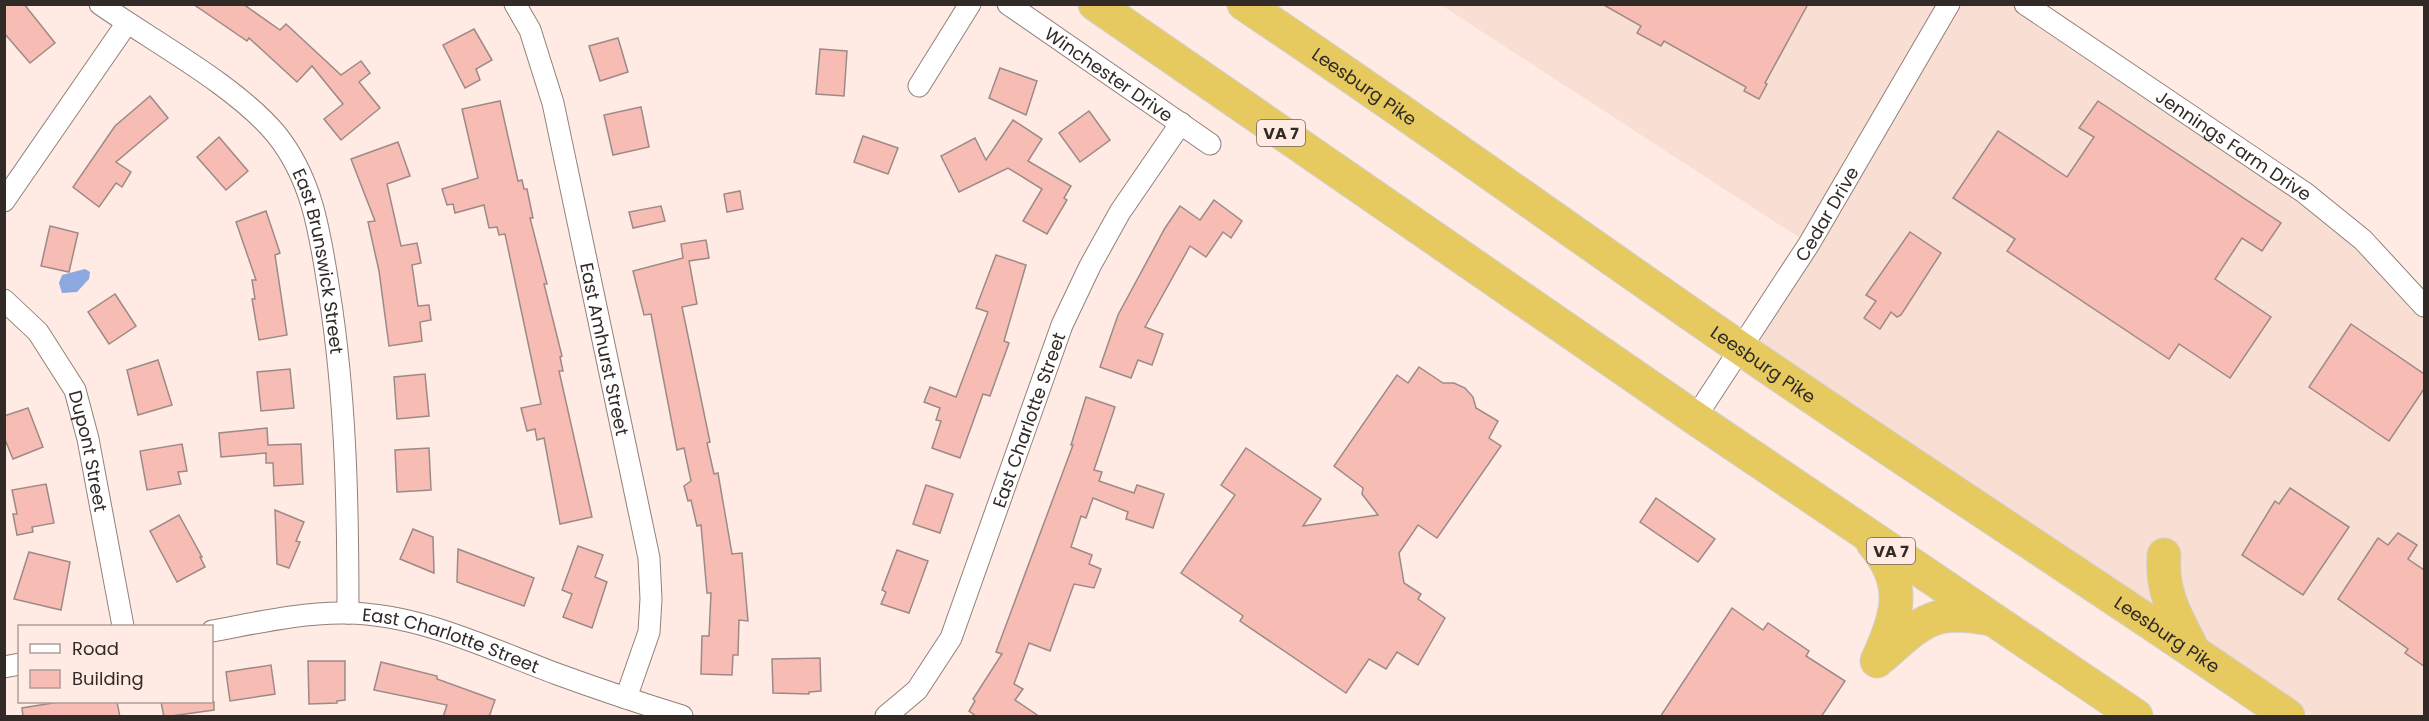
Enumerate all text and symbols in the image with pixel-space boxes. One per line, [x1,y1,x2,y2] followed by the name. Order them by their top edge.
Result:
[1040,21,1178,127] street label: Winchester Drive
[1307,41,1422,131] street label: Leesburg Pike
[2151,84,2317,206] street label: Jennings Farm Drive
[1257,120,1305,146] road number: VA 7
[1789,162,1864,266] street label: Cedar Drive
[287,164,350,355] street label: East Brunswick Street
[574,260,635,438] street label: East Amhurst Street
[1706,319,1821,409] street label: Leesburg Pike
[986,329,1071,511] street label: East Charlotte Street
[63,387,114,514] street label: Dupont Street
[1867,538,1915,564] road number: VA 7
[2110,590,2225,679] street label: Leesburg Pike
[361,601,543,678] street label: East Charlotte Street
[18,625,213,703] legend
[72,636,119,661] text: Road
[72,666,144,691] text: Building

